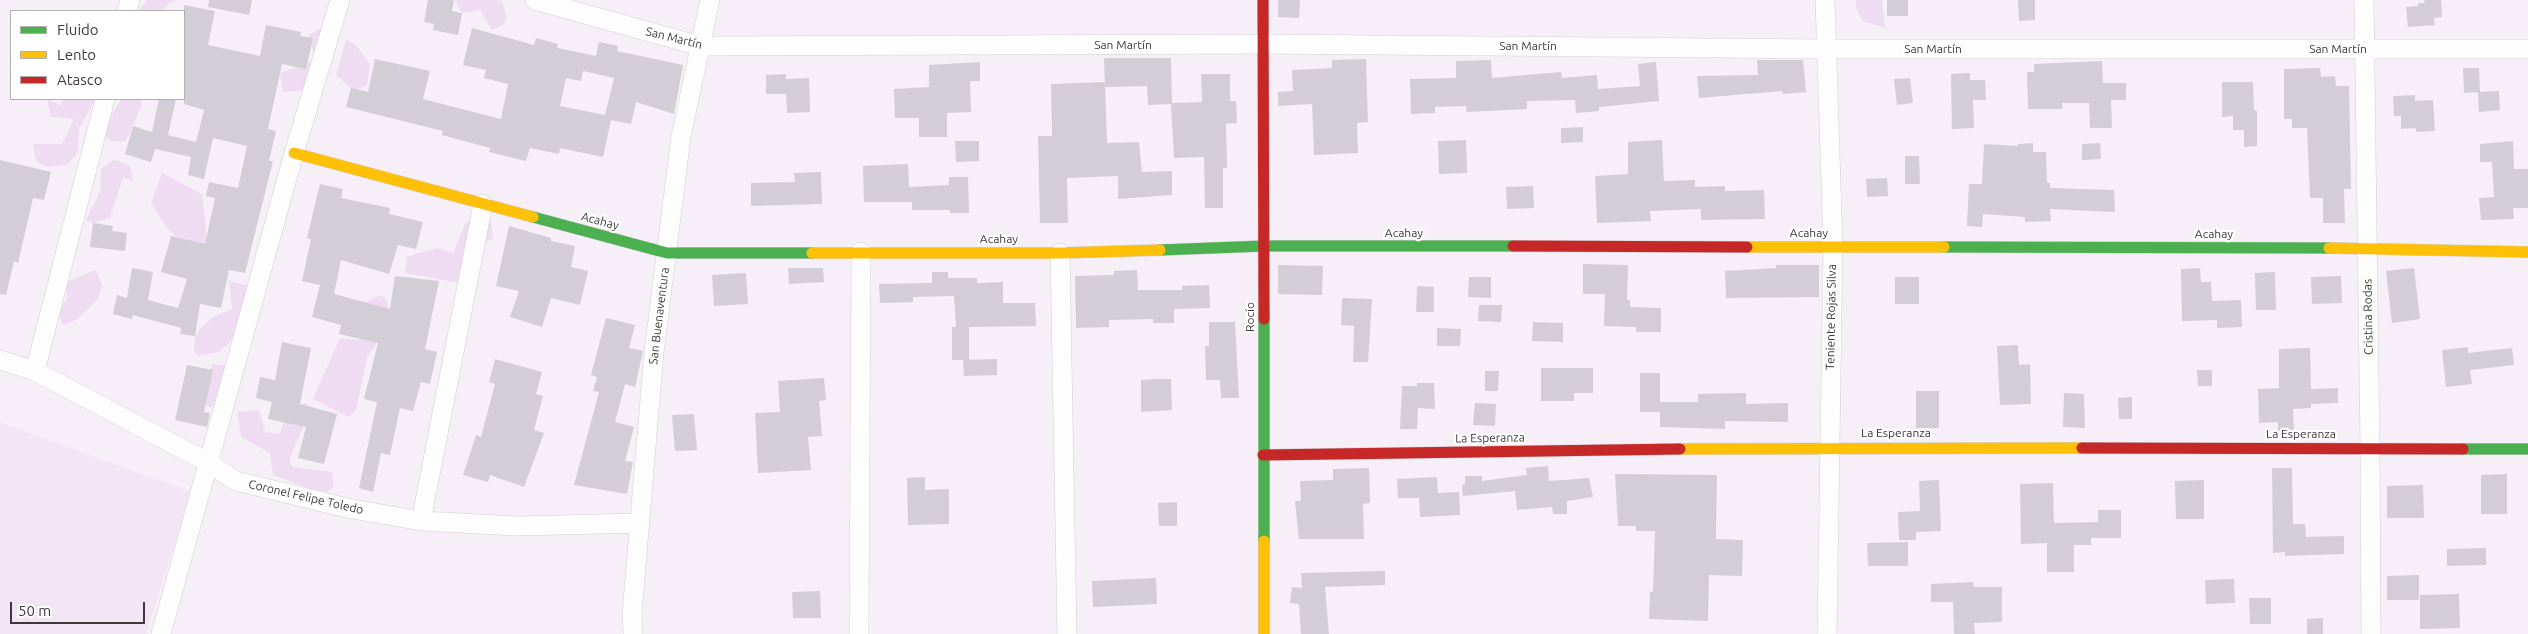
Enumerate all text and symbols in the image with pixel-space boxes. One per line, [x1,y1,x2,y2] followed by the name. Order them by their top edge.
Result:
[10,10,185,100] legend
[57,21,99,38] text: Fluido
[644,24,704,52] street label: San Martín
[1094,38,1152,52] street label: San Martín
[1499,39,1557,53] street label: San Martín
[1904,42,1962,56] street label: San Martín
[2309,42,2367,56] street label: San Martín
[57,46,96,63] text: Lento
[57,71,103,88] text: Atasco
[580,209,620,233] street label: Acahay
[1385,226,1423,240] street label: Acahay
[1790,226,1828,240] street label: Acahay
[2195,227,2233,241] street label: Acahay
[980,232,1018,246] street label: Acahay
[1823,264,1839,370] street label: Teniente Rojas Silva
[646,267,672,365] street label: San Buenaventura
[2360,279,2376,355] street label: Cristina Rodas
[1243,302,1257,332] street label: Rocío
[1861,426,1931,440] street label: La Esperanza
[2266,427,2336,441] street label: La Esperanza
[1455,430,1525,446] street label: La Esperanza
[247,477,365,517] street label: Coronel Felipe Toledo
[12,592,148,624] scale bar
[18,602,51,619] text: 50 m

